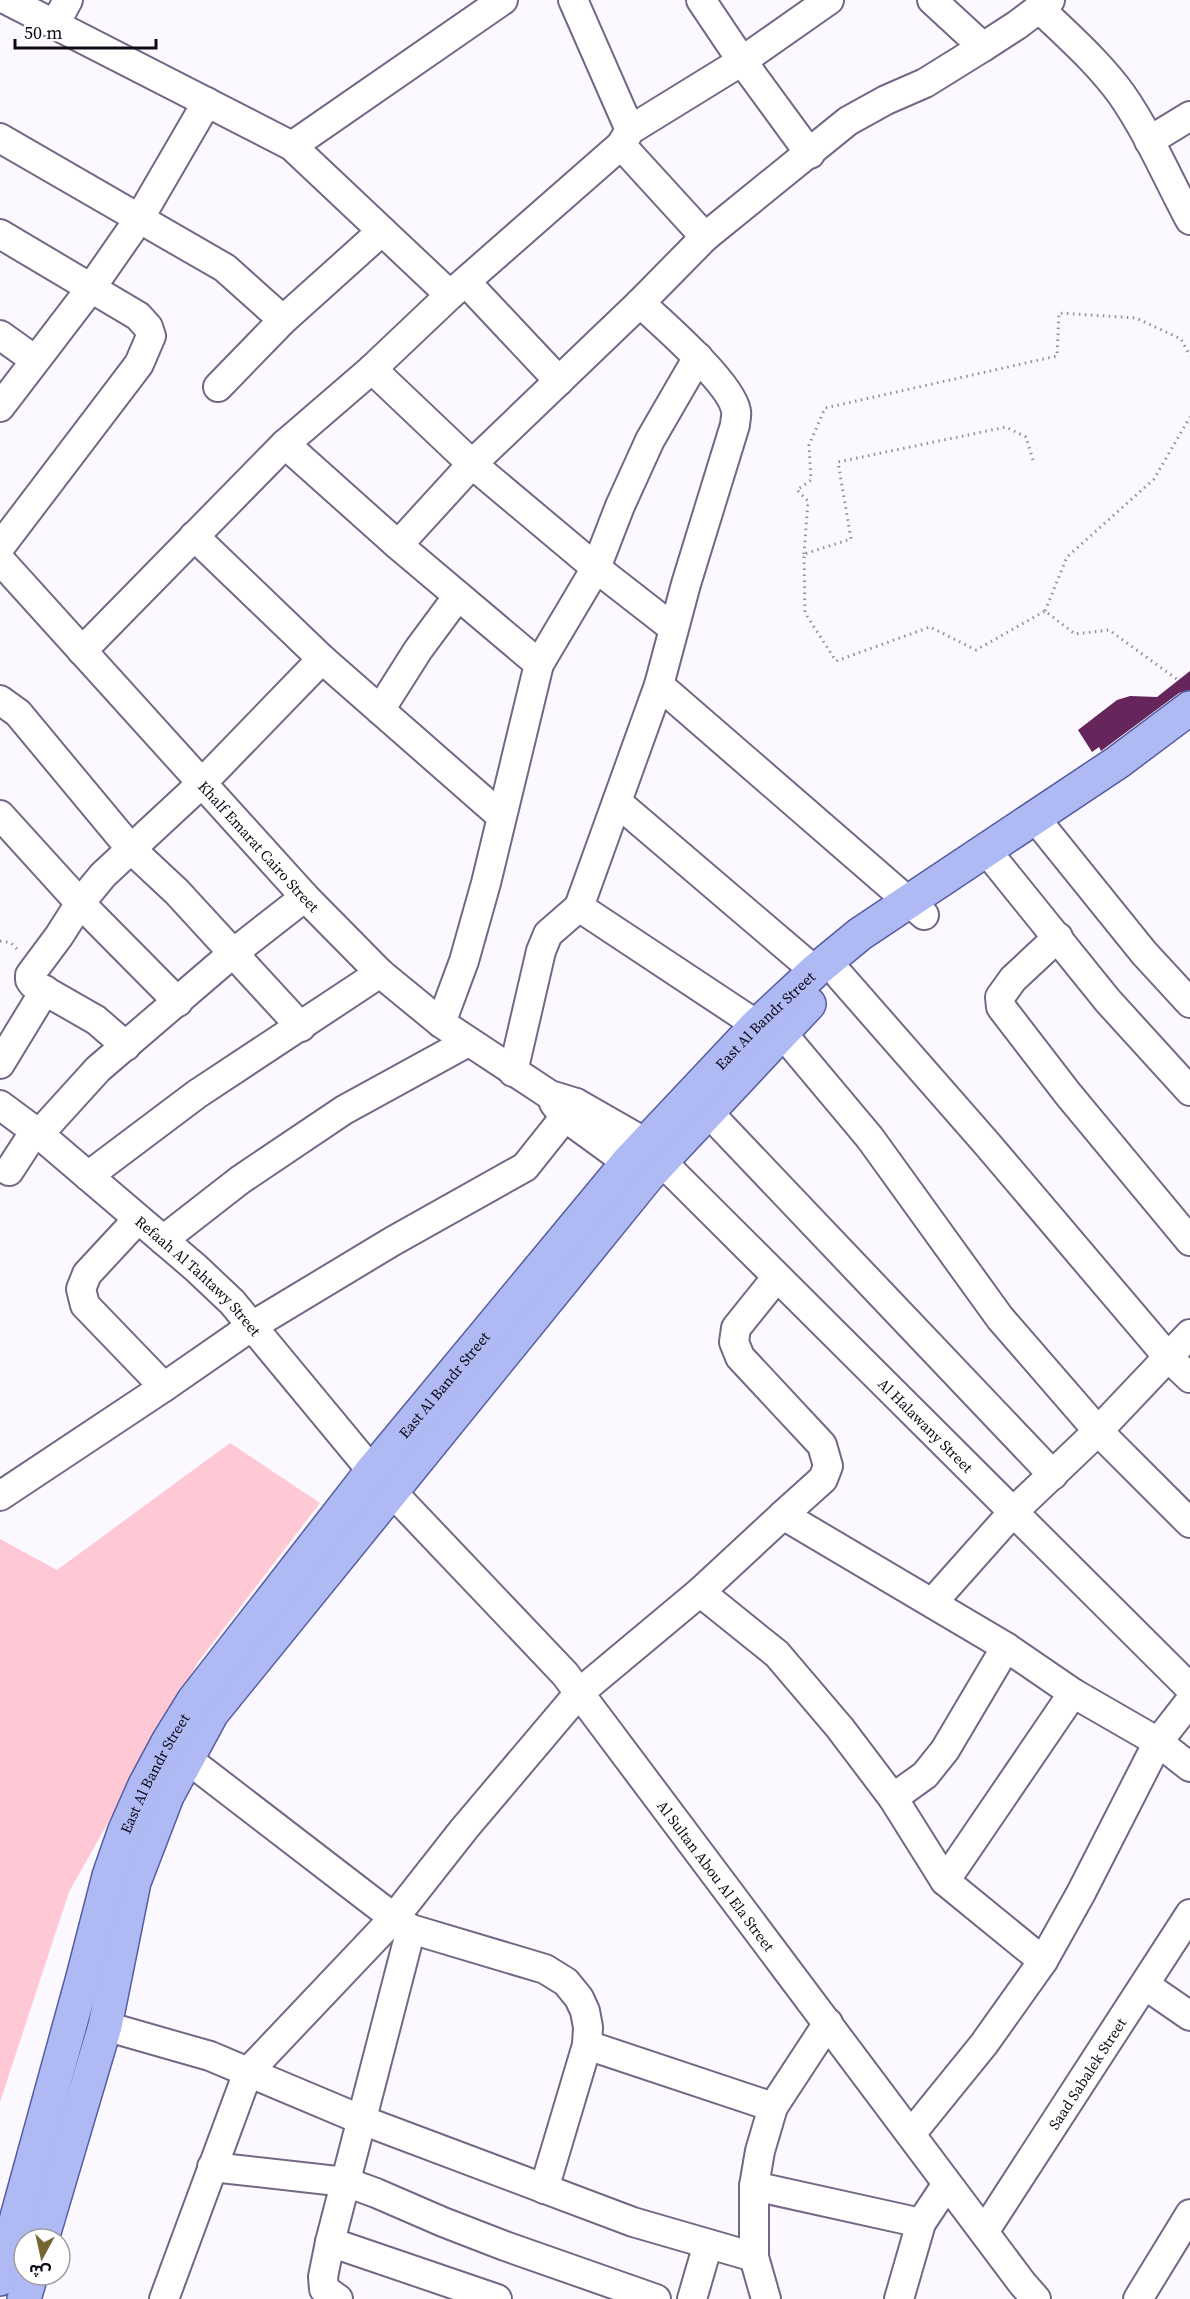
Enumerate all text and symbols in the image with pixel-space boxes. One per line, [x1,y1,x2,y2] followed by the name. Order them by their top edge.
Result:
[15,12,156,50] scale bar
[24,20,62,45] text: 50 m
[194,776,324,916] street label: Khalf Emarat Cairo Street
[710,966,819,1074] street label: East Al Bandr Street
[131,1210,266,1340] street label: Refaah Al Tahtawy Street
[393,1327,494,1442] street label: East Al Bandr Street
[874,1373,978,1477] street label: Al Halawany Street
[114,1709,194,1837] street label: East Al Bandr Street
[653,1796,780,1955] street label: Al Sultan Abou Al Ela Street
[1043,2013,1131,2133] street label: Saad Sabalek Street
[12,2227,72,2287] north arrow
[27,2259,52,2284] text: ش

